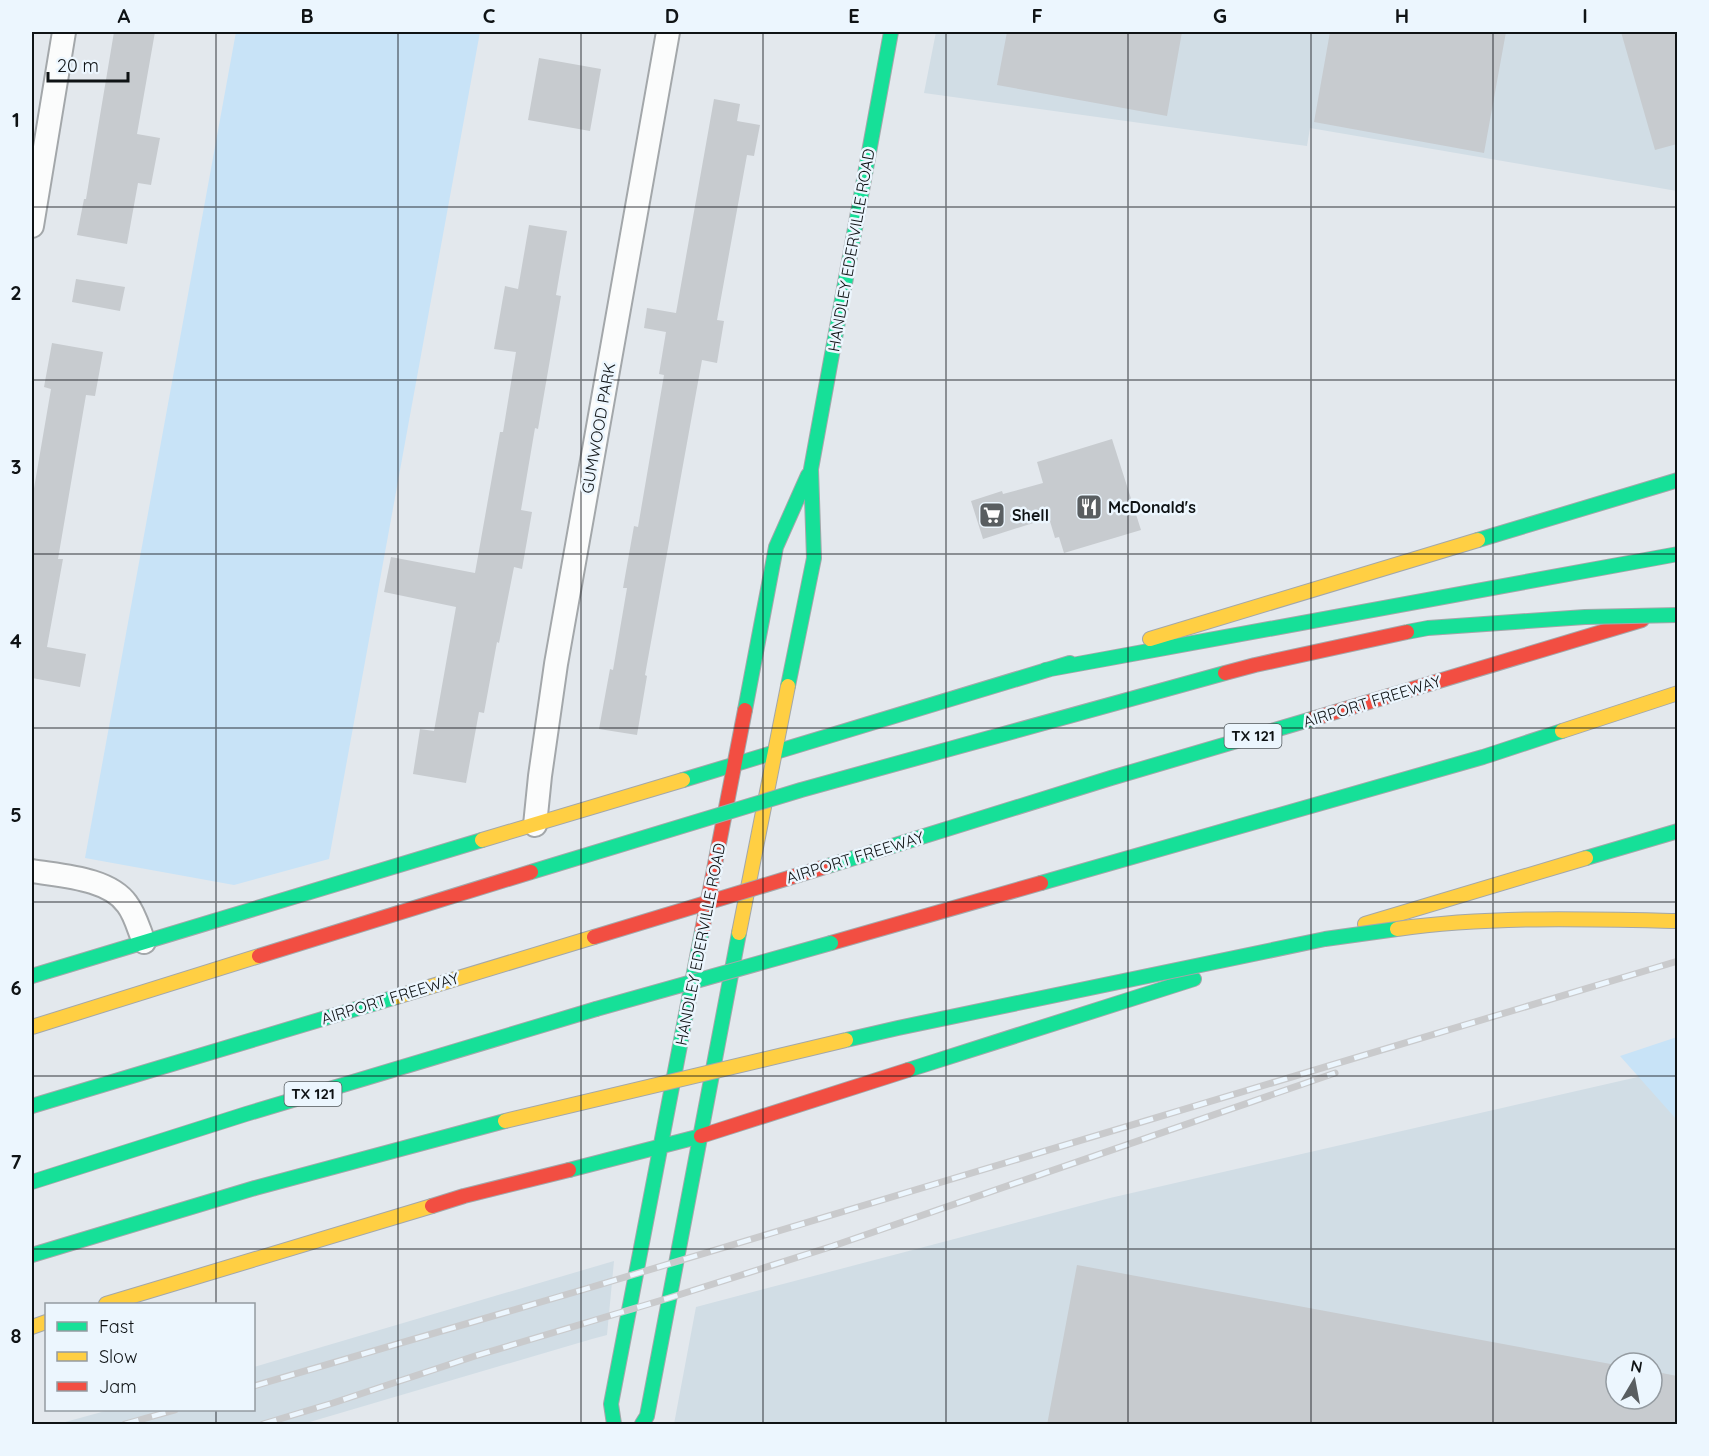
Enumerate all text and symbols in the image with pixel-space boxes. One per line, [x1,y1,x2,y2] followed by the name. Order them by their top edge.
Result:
[118,3,131,28] text: A
[300,3,314,28] text: B
[483,3,496,28] text: C
[665,3,679,28] text: D
[848,3,860,28] text: E
[1031,3,1043,28] text: F
[1213,3,1227,28] text: G
[1395,3,1409,28] text: H
[1582,3,1588,28] text: I
[48,45,128,83] scale bar
[57,54,99,77] text: 20 m
[12,107,20,132] text: 1
[823,147,879,353] street label: HANDLEY EDERVILLE ROAD
[10,280,22,305] text: 2
[577,361,619,495] street label: GUMWOOD PARK
[11,454,21,479] text: 3
[1074,492,1104,522] restaurant icon: McDonald's
[1108,497,1196,517] place label: McDonald's
[977,500,1007,530] supermarket icon: Shell
[1012,505,1049,525] place label: Shell
[10,628,22,653] text: 4
[1301,671,1443,731] street label: AIRPORT FREEWAY
[1224,724,1282,748] road number: TX 121
[10,802,22,827] text: 5
[784,827,926,887] street label: AIRPORT FREEWAY
[671,841,729,1047] street label: HANDLEY EDERVILLE ROAD
[319,968,461,1028] street label: AIRPORT FREEWAY
[10,975,22,1000] text: 6
[284,1082,342,1106] road number: TX 121
[11,1149,22,1174] text: 7
[45,1303,255,1411] legend
[99,1315,134,1338] text: Fast
[11,1323,22,1348] text: 8
[99,1345,137,1368] text: Slow
[1604,1351,1664,1411] north arrow
[1629,1355,1644,1377] text: N
[99,1375,137,1398] text: Jam

